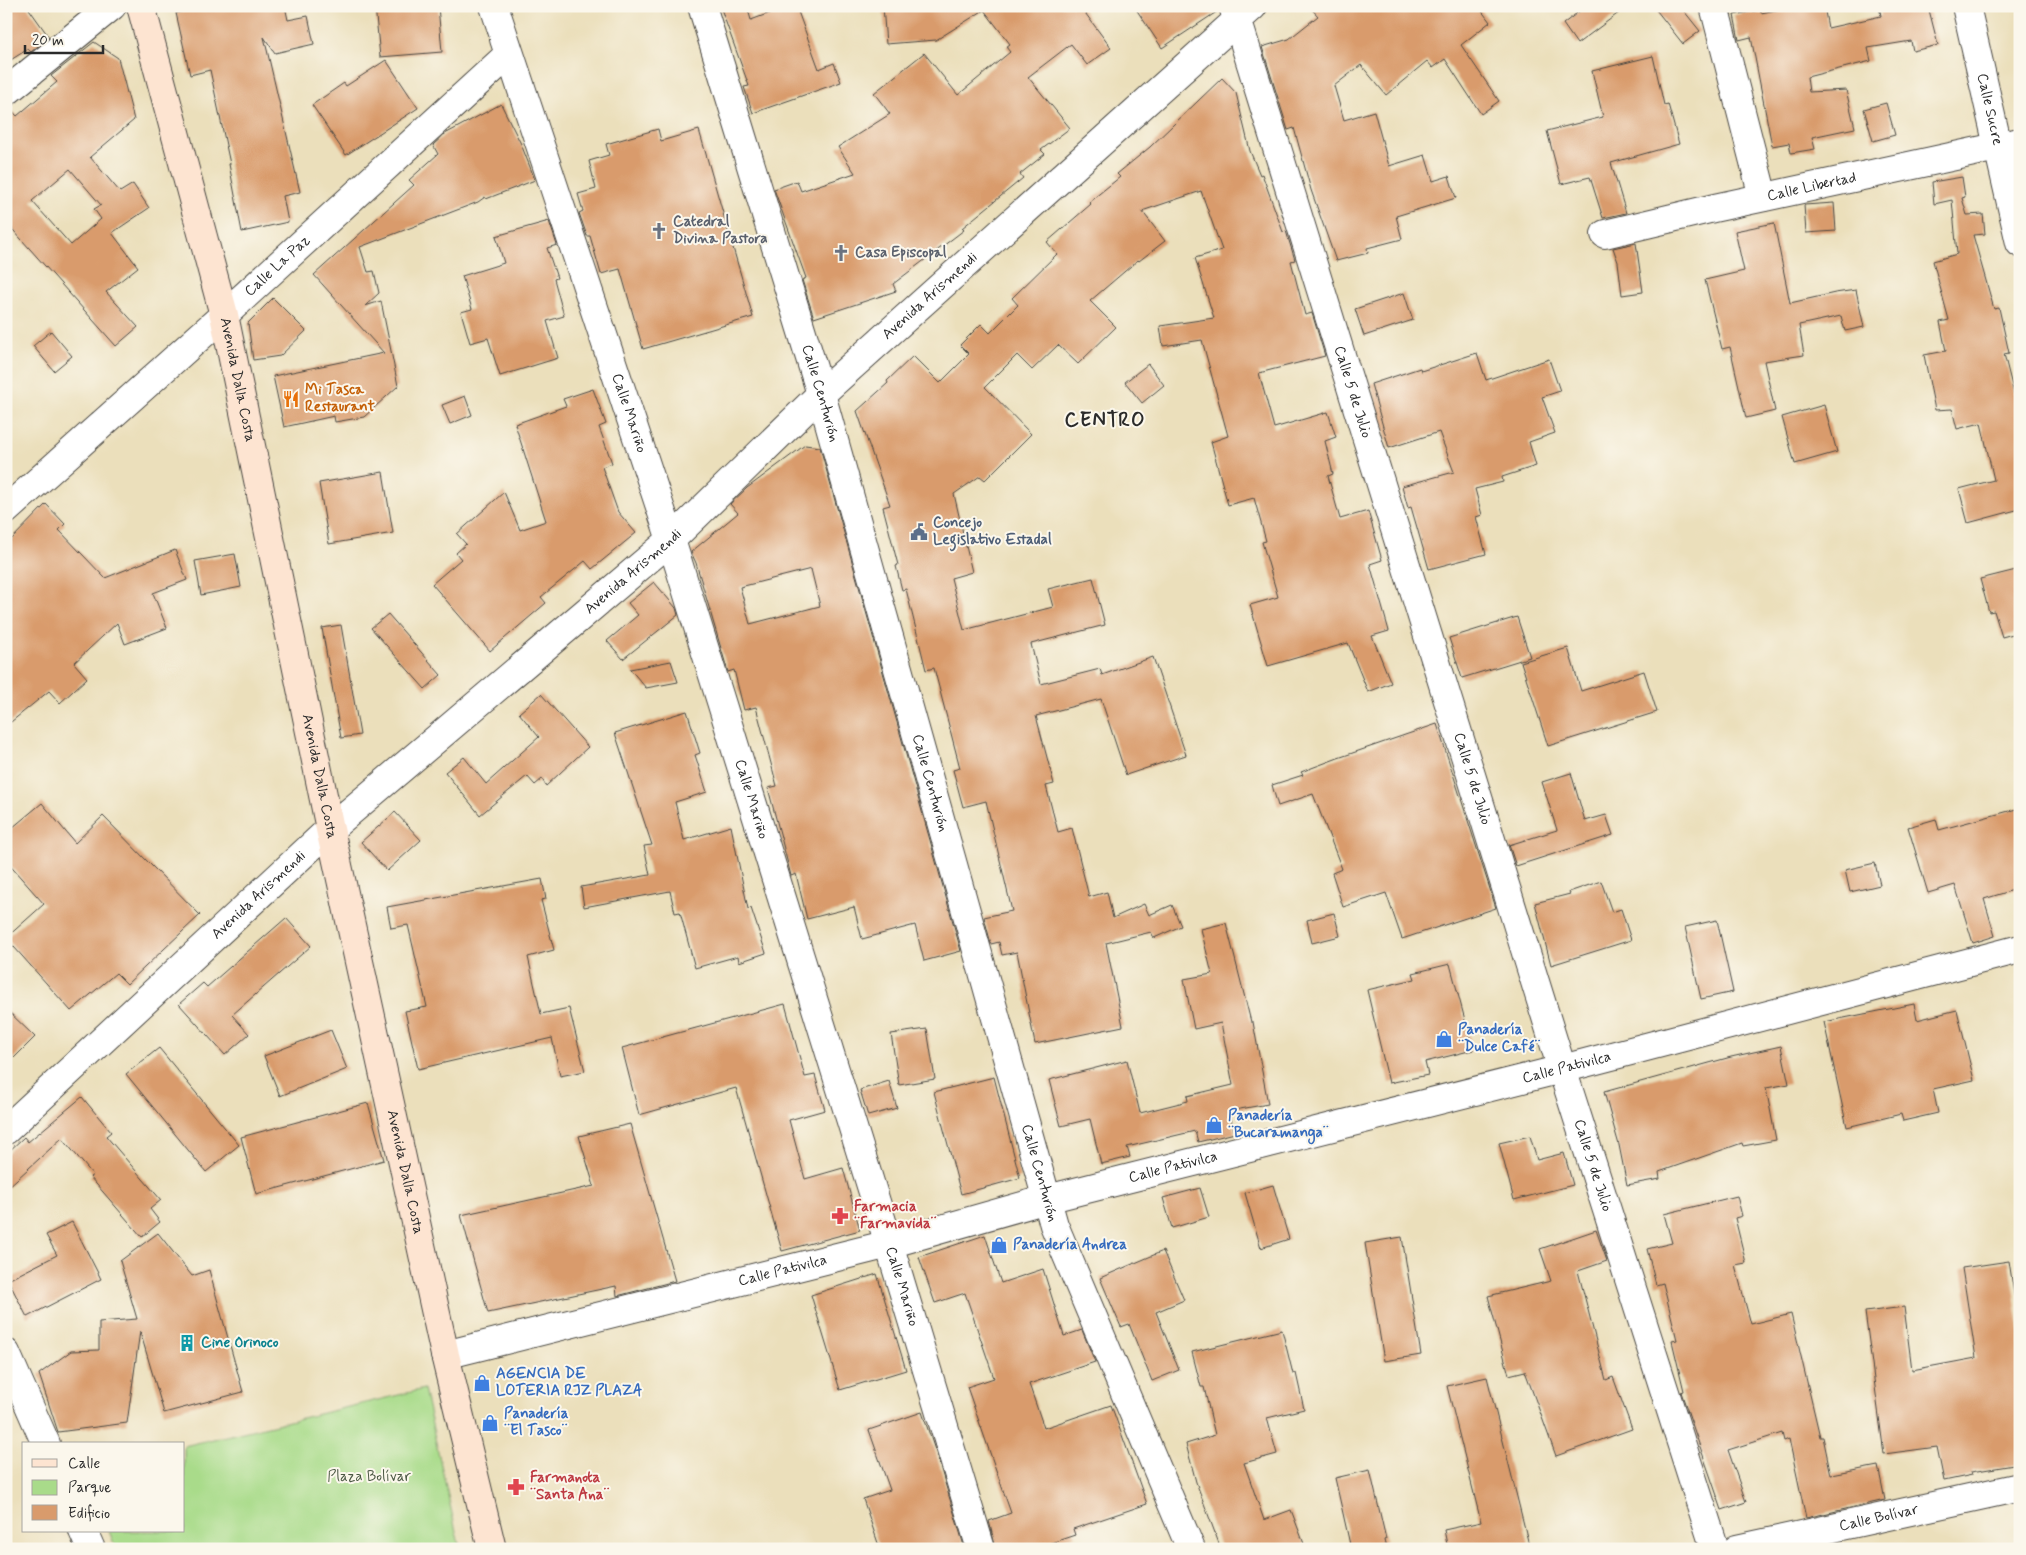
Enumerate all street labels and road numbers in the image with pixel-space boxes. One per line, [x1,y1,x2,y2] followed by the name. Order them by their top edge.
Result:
[1972,71,2007,147] street label: Calle Sucre
[1765,168,1858,206] street label: Calle Libertad
[240,230,315,301] street label: Calle La Paz
[878,248,982,344] street label: Avenida Arismendi
[215,316,260,444] street label: Avenida Dalla Costa
[796,342,844,444] street label: Calle Centurión
[1329,343,1376,441] street label: Calle 5 de Julio
[607,371,651,455] street label: Calle Mariño
[580,525,686,619] street label: Avenida Arismendi
[297,712,342,841] street label: Avenida Dalla Costa
[1449,730,1496,827] street label: Calle 5 de Julio
[907,732,953,834] street label: Calle Centurión
[730,757,773,842] street label: Calle Mariño
[207,846,310,944] street label: Avenida Arismendi
[1520,1047,1613,1089] street label: Calle Pativilca
[382,1108,428,1236] street label: Avenida Dalla Costa
[1569,1117,1617,1214] street label: Calle 5 de Julio
[1016,1122,1063,1224] street label: Calle Centurión
[1127,1146,1220,1188] street label: Calle Pativilca
[880,1244,923,1329] street label: Calle Mariño
[736,1250,829,1291] street label: Calle Pativilca
[1837,1499,1921,1536] street label: Calle Bolívar

